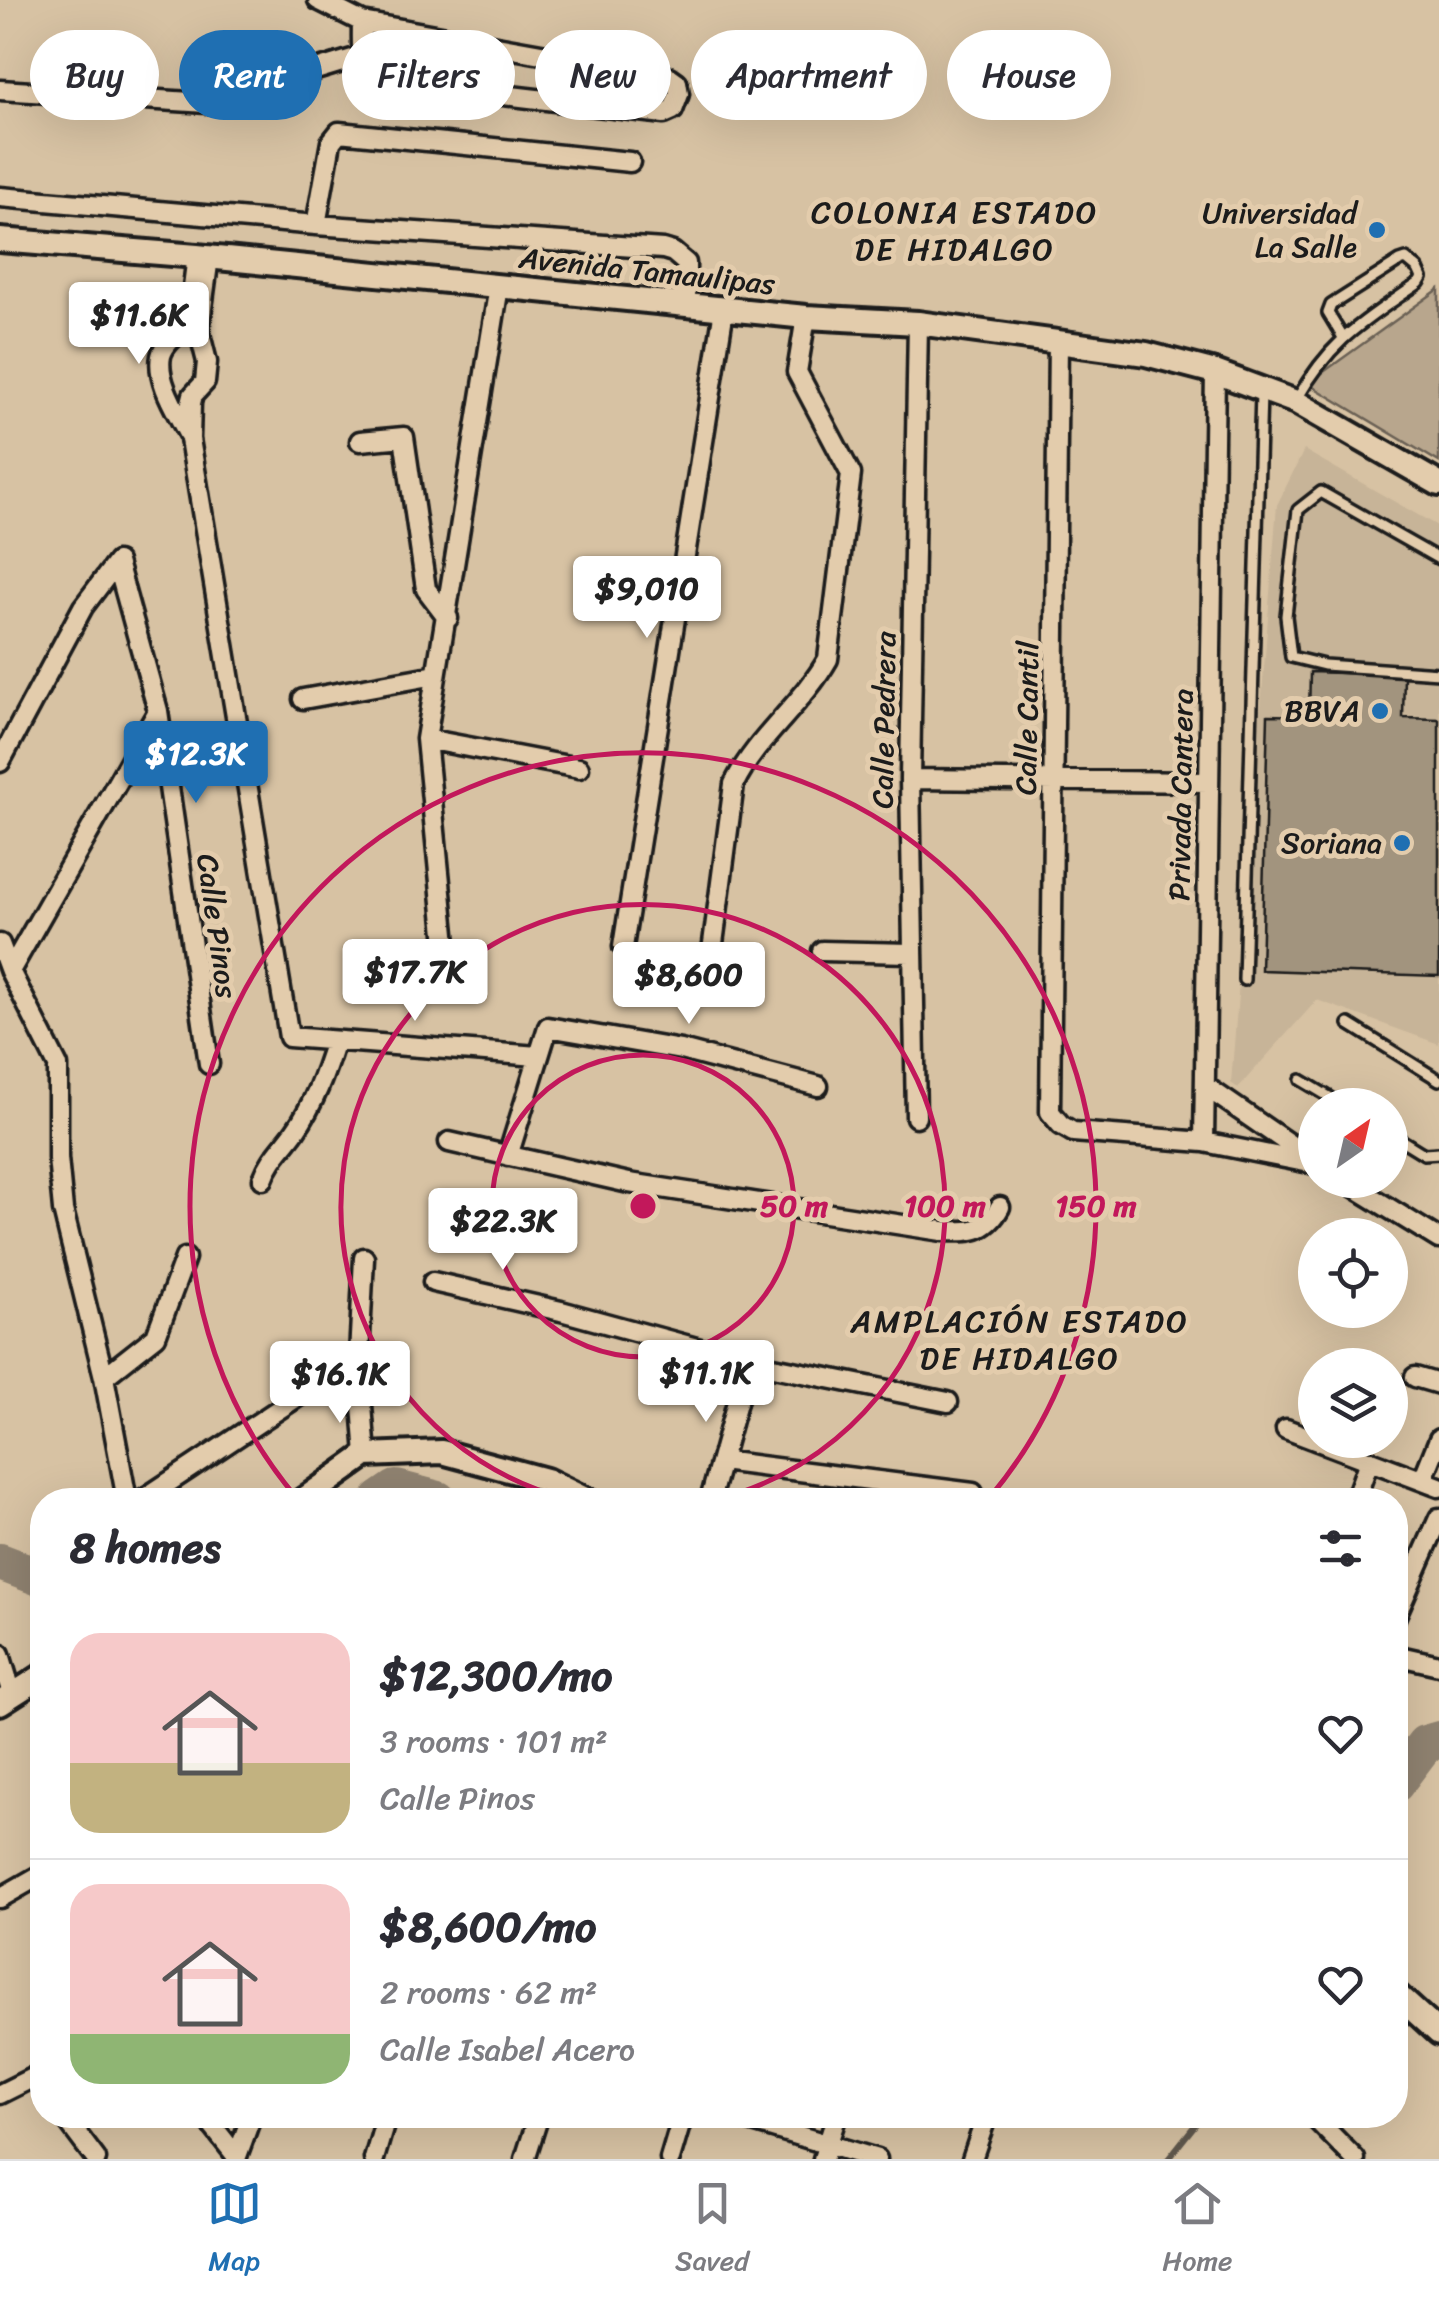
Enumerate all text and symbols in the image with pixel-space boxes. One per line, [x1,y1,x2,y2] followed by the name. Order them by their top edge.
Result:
[30,30,159,120] chip: Buy
[179,30,322,120] chip: Rent
[342,30,515,120] chip: Filters
[535,30,671,120] chip: New
[691,30,927,120] chip: Apartment
[947,30,1111,120] chip: House
[811,184,1099,278] district label: COLONIA ESTADO DE HIDALGO
[1202,186,1359,274] place label: Universidad La Salle
[1366,219,1388,241] marker: Universidad La Salle
[515,231,778,311] street label: Avenida Tamaulipas
[58,282,220,367] pin: $11.6K
[91,286,187,343] text: $11.6K
[566,556,728,641] pin: $9,010
[595,560,699,617] text: $9,010
[855,630,913,809] street label: Calle Pedrera
[999,639,1055,796] street label: Calle Cantil
[1284,684,1360,738] place label: BBVA
[1152,688,1210,902] street label: Privada Cantera
[1369,700,1391,722] marker: BBVA
[115,721,277,806] pin: $12.3K
[146,725,246,782] text: $12.3K
[1281,816,1382,870] place label: Soriana
[1391,832,1413,854] marker: Soriana
[180,850,254,1002] street label: Calle Pinos
[334,939,496,1024] pin: $17.7K
[608,942,770,1027] pin: $8,600
[365,943,465,1000] text: $17.7K
[635,946,743,1003] text: $8,600
[1298,1088,1408,1198] north arrow
[1298,1088,1408,1458] map controls
[760,1179,828,1233] text: 50 m
[904,1179,986,1233] text: 100 m
[1056,1179,1137,1233] text: 150 m
[422,1188,584,1273] pin: $22.3K
[625,1188,661,1224] centre of rings
[450,1192,556,1249] text: $22.3K
[1298,1218,1408,1328] button: locate
[850,1293,1189,1387] district label: AMPLACIÓN ESTADO DE HIDALGO
[625,1340,787,1425] pin: $11.1K
[259,1341,421,1426] pin: $16.1K
[660,1344,752,1401] text: $11.1K
[292,1345,388,1402] text: $16.1K
[1298,1348,1408,1458] button: layers
[70,1511,221,1585] text: 8 homes
[1313,1521,1368,1576] icon: filters
[380,1639,612,1713] text: $12,300/mo
[150,1673,270,1793] icon: home
[1313,1706,1368,1761] icon: heart
[380,1713,608,1770] text: 3 rooms · 101 m²
[380,1770,535,1827] text: Calle Pinos
[380,1890,596,1964] text: $8,600/mo
[150,1924,270,2044] icon: home
[1313,1957,1368,2012] icon: heart
[380,1964,597,2021] text: 2 rooms · 62 m²
[380,2021,635,2078] text: Calle Isabel Acero
[207,2176,262,2285] tab: Map
[675,2176,749,2285] tab: Saved
[1162,2176,1232,2285] tab: Home

